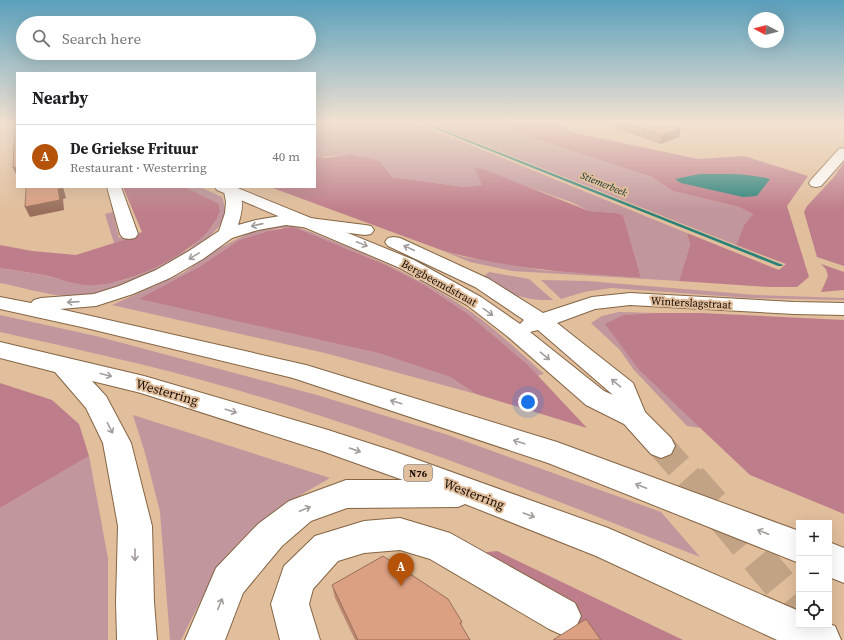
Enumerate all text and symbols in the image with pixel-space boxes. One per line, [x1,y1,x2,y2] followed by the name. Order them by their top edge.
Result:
[748,12,784,48] north arrow
[16,16,316,60] search box
[30,27,52,49] icon: search
[62,28,141,49] text: Search here
[32,86,88,110] text: Nearby
[70,138,198,159] text: De Griekse Frituur
[41,148,49,165] text: A
[272,148,300,165] text: 40 m
[70,159,207,176] text: Restaurant · Westerring
[579,169,629,199] water label: Stiemerbeek
[251,222,264,230] one-way arrow
[355,240,367,248] one-way arrow
[403,244,415,251] one-way arrow
[189,252,200,260] one-way arrow
[399,256,480,310] street label: Bergbeemdstraat
[650,293,732,313] street label: Winterslagstraat
[67,298,80,305] one-way arrow
[483,308,494,316] one-way arrow
[540,351,550,360] one-way arrow
[99,372,112,380] one-way arrow
[134,375,200,409] street label: Westerring
[610,379,621,388] one-way arrow
[518,392,538,412] your location
[390,397,402,405] one-way arrow
[224,408,237,415] one-way arrow
[107,422,114,434] one-way arrow
[513,438,526,445] one-way arrow
[348,447,361,454] one-way arrow
[404,465,432,481] road number: N76
[441,475,507,514] street label: Westerring
[636,482,648,490] one-way arrow
[299,505,311,513] one-way arrow
[523,512,536,519] one-way arrow
[796,520,832,628] map controls
[796,520,832,556] button: +
[757,528,769,536] one-way arrow
[131,548,139,561] one-way arrow
[388,553,414,586] pin: A
[796,556,832,592] button: −
[796,592,832,628] button: locate
[217,598,224,610] one-way arrow

